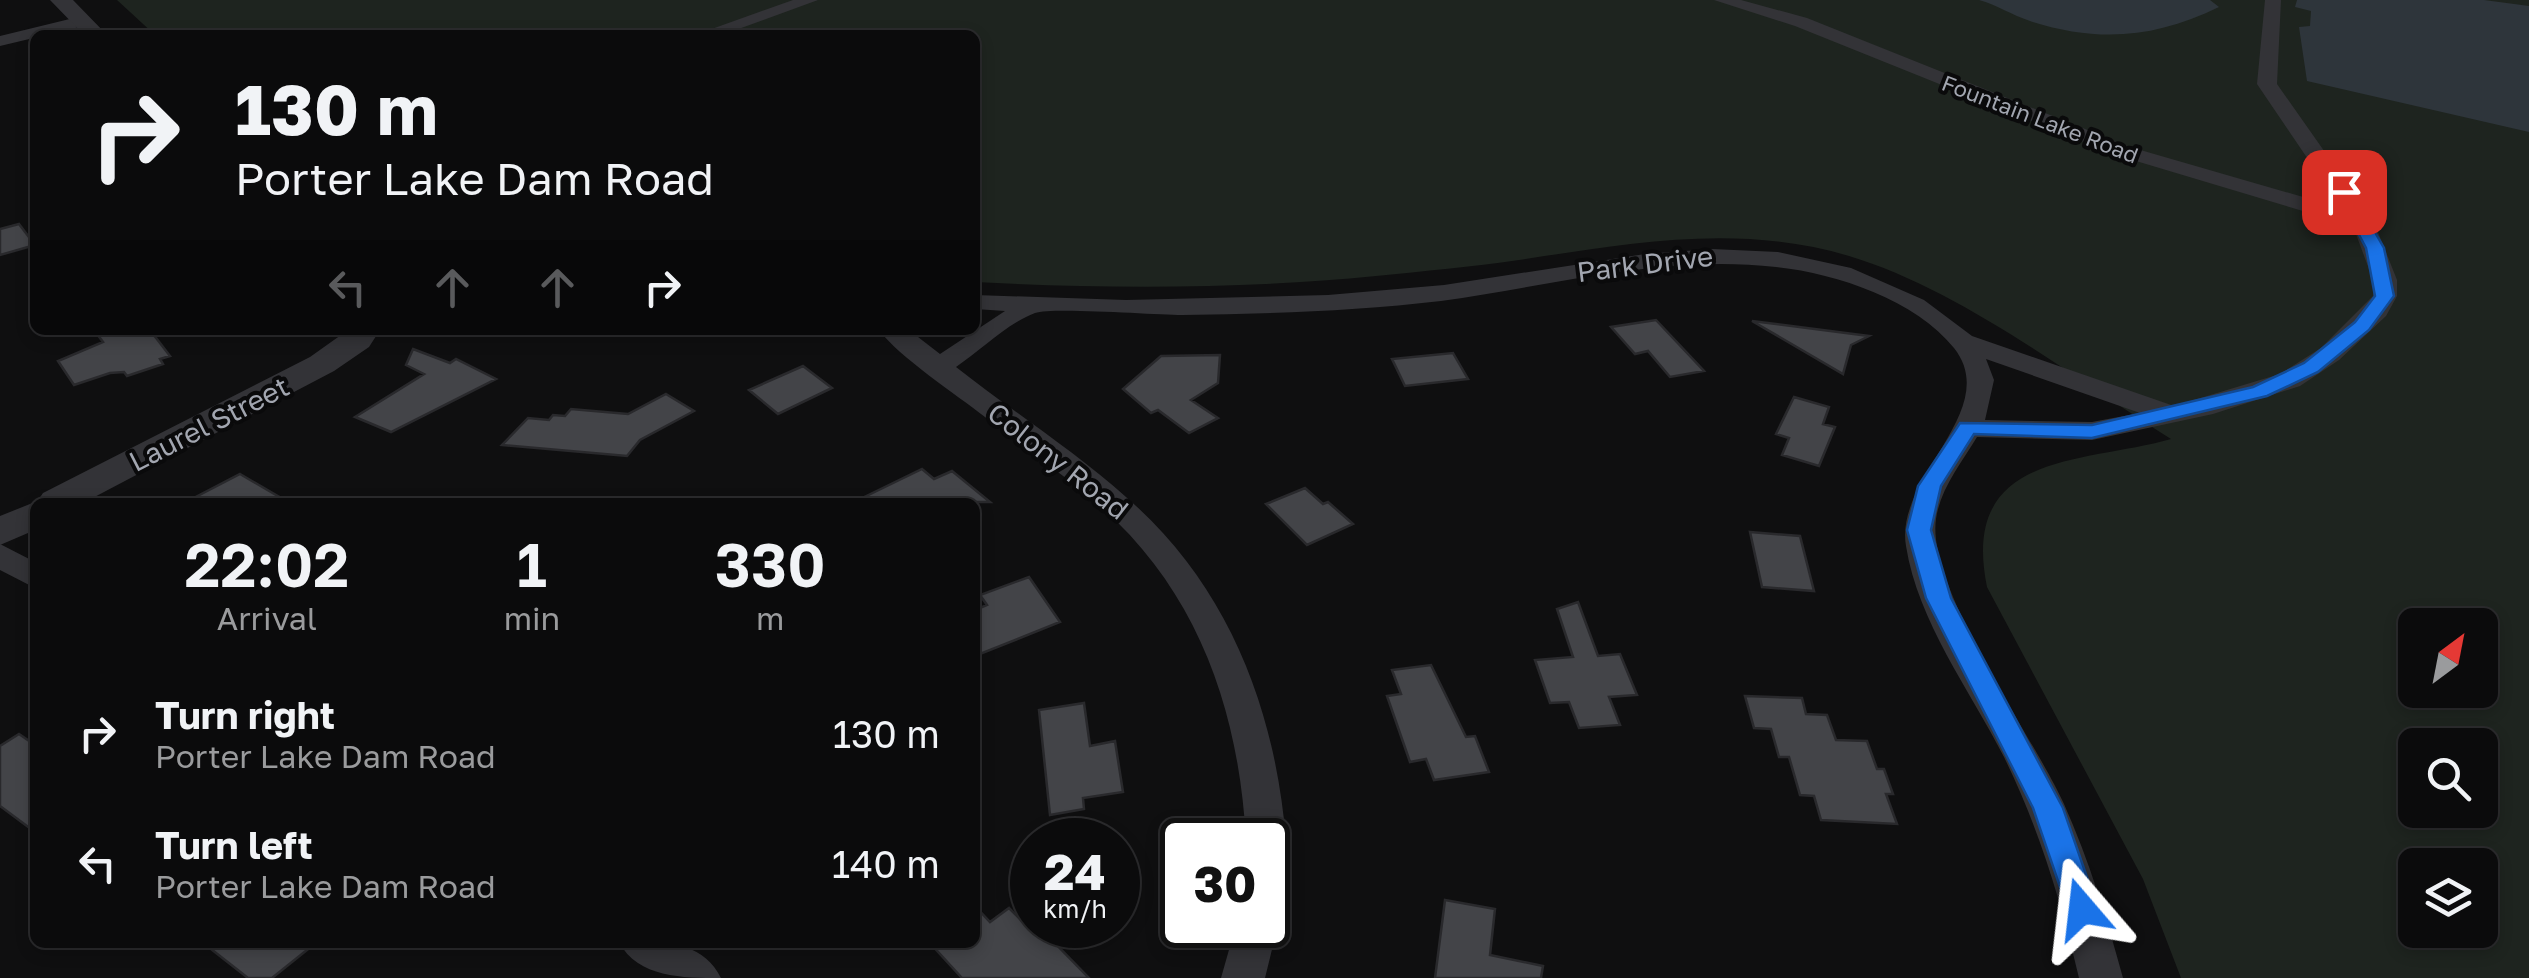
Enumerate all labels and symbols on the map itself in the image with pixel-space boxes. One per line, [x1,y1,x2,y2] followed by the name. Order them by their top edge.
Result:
[1938,69,2142,168] street label: Fountain Lake Road
[2302,150,2387,235] pin
[1575,239,1715,288] street label: Park Drive
[123,369,294,478] street label: Laurel Street
[981,395,1135,526] street label: Colony Road
[2398,608,2498,708] north arrow
[1160,818,1290,948] speed limit sign: 30
[2030,857,2134,961] position arrow

